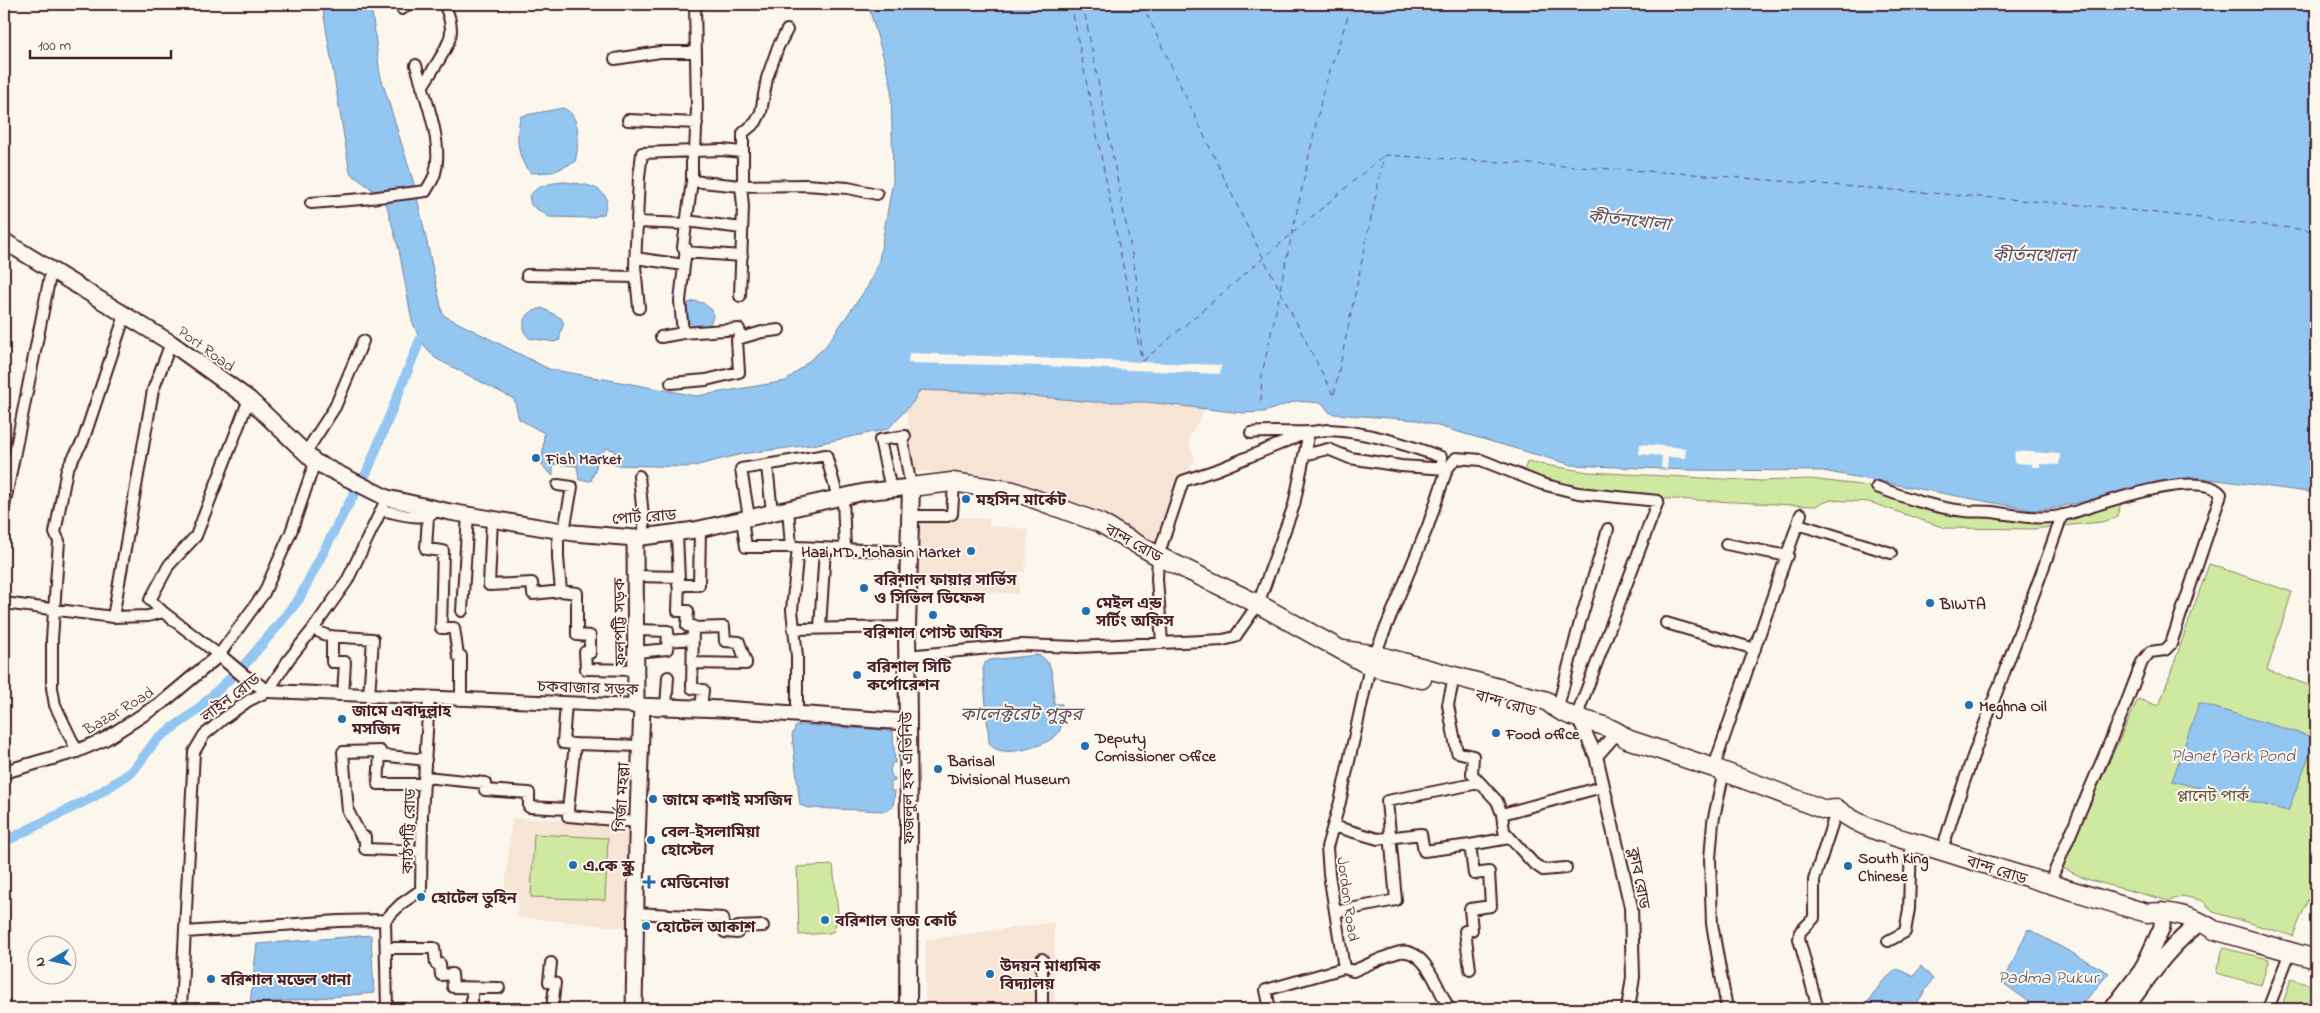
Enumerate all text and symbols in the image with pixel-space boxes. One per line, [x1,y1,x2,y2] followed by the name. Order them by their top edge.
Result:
[30,28,171,60] scale bar
[38,35,71,57] text: 100 m
[1586,205,1675,240] water label: কীর্তনখোলা
[1992,244,2079,270] water label: কীর্তনখোলা
[172,321,239,379] street label: Port Road
[545,448,622,472] place label: Fish Market
[530,452,542,464] marker: Fish Market
[975,489,1067,513] place label: মহসিন মার্কেট
[960,493,972,505] marker: মহসিন মার্কেট
[611,504,678,532] street label: পোর্ট রোড
[1099,518,1167,570] street label: বান্দ রোড
[801,541,962,565] place label: Hazi MD. Mohasin Market
[965,545,977,557] marker: Hazi MD. Mohasin Market
[873,569,1017,611] place label: বরিশাল ফায়ার সার্ভিস ও সিভিল ডিফেন্স
[608,577,634,667] street label: ফলপট্টি সড়ক
[858,582,870,594] marker: বরিশাল ফায়ার সার্ভিস ও সিভিল ডিফেন্স
[1095,592,1174,634] place label: মেইল এন্ড সর্টিং অফিস
[1939,593,1986,617] place label: BIWTA
[1924,597,1936,609] marker: BIWTA
[1080,605,1092,617] marker: মেইল এন্ড সর্টিং অফিস
[927,609,939,621] marker: বরিশাল পোস্ট অফিস
[862,622,1003,646] place label: বরিশাল পোস্ট অফিস
[866,656,952,698] place label: বরিশাল সিটি কর্পোরেশন
[196,668,266,730] street label: লাইন রোড
[851,669,863,681] marker: বরিশাল সিটি কর্পোরেশন
[536,675,640,703] street label: চকবাজার সড়ক
[78,681,159,743] street label: Bazar Road
[1471,684,1539,724] street label: বান্দ রোড
[1979,695,2047,720] place label: Meghna Oil
[1963,699,1975,711] marker: Meghna Oil
[351,700,451,742] place label: জামে এবাদুল্লাহ মসজিদ
[960,703,1085,729] water label: কালেক্টরেট পুকুর
[896,711,922,845] street label: ফজলুল হক এভিনিউ
[336,713,348,725] marker: জামে এবাদুল্লাহ মসজিদ
[1505,723,1580,747] place label: Food office
[1094,727,1217,769] place label: Deputy Comissioner Office
[1490,727,1502,739] marker: Food office
[1079,740,1091,752] marker: Deputy Comissioner Office
[2171,744,2296,770] water label: Planet Park Pond
[947,750,1070,792] place label: Barisal Divisional Museum
[609,761,637,834] street label: গির্জা মহল্লা
[932,763,944,775] marker: Barisal Divisional Museum
[2177,785,2250,809] park label: প্লানেট পার্ক
[396,787,424,875] street label: কাঠপট্টি রোড
[662,789,793,813] place label: জামে কশাই মসজিদ
[647,793,659,805] marker: জামে কশাই মসজিদ
[661,821,760,863] place label: বেল-ইসলামিয়া হোস্টেল
[645,834,657,846] marker: বেল-ইসলামিয়া হোস্টেল
[1620,845,1656,911] street label: ক্লাব রোড
[1858,847,1928,889] place label: South King Chinese
[1962,850,2030,892] street label: বান্দ রোড
[583,855,635,879] place label: এ.কে স্কুল
[1329,855,1365,943] street label: Jordon Road
[567,859,579,871] marker: এ.কে স্কুল
[1842,860,1854,872] marker: South King Chinese
[660,872,730,896] place label: মেডিনোভা
[642,875,656,889] marker: মেডিনোভা
[431,887,518,911] place label: হোটেল তুহিন
[415,891,427,903] marker: হোটেল তুহিন
[834,910,958,934] place label: বরিশাল জজ কোর্ট
[819,914,831,926] marker: বরিশাল জজ কোর্ট
[656,916,756,940] place label: হোটেল আকাশ
[640,920,652,932] marker: হোটেল আকাশ
[28,936,78,986] north arrow
[30,955,52,968] text: N
[999,955,1102,997] place label: উদয়ন মাধ্যমিক বিদ্যালয়
[1998,966,2101,992] water label: Padma Pukur
[984,968,996,980] marker: উদয়ন মাধ্যমিক বিদ্যালয়
[220,969,351,993] place label: বরিশাল মডেল থানা
[205,973,217,985] marker: বরিশাল মডেল থানা

